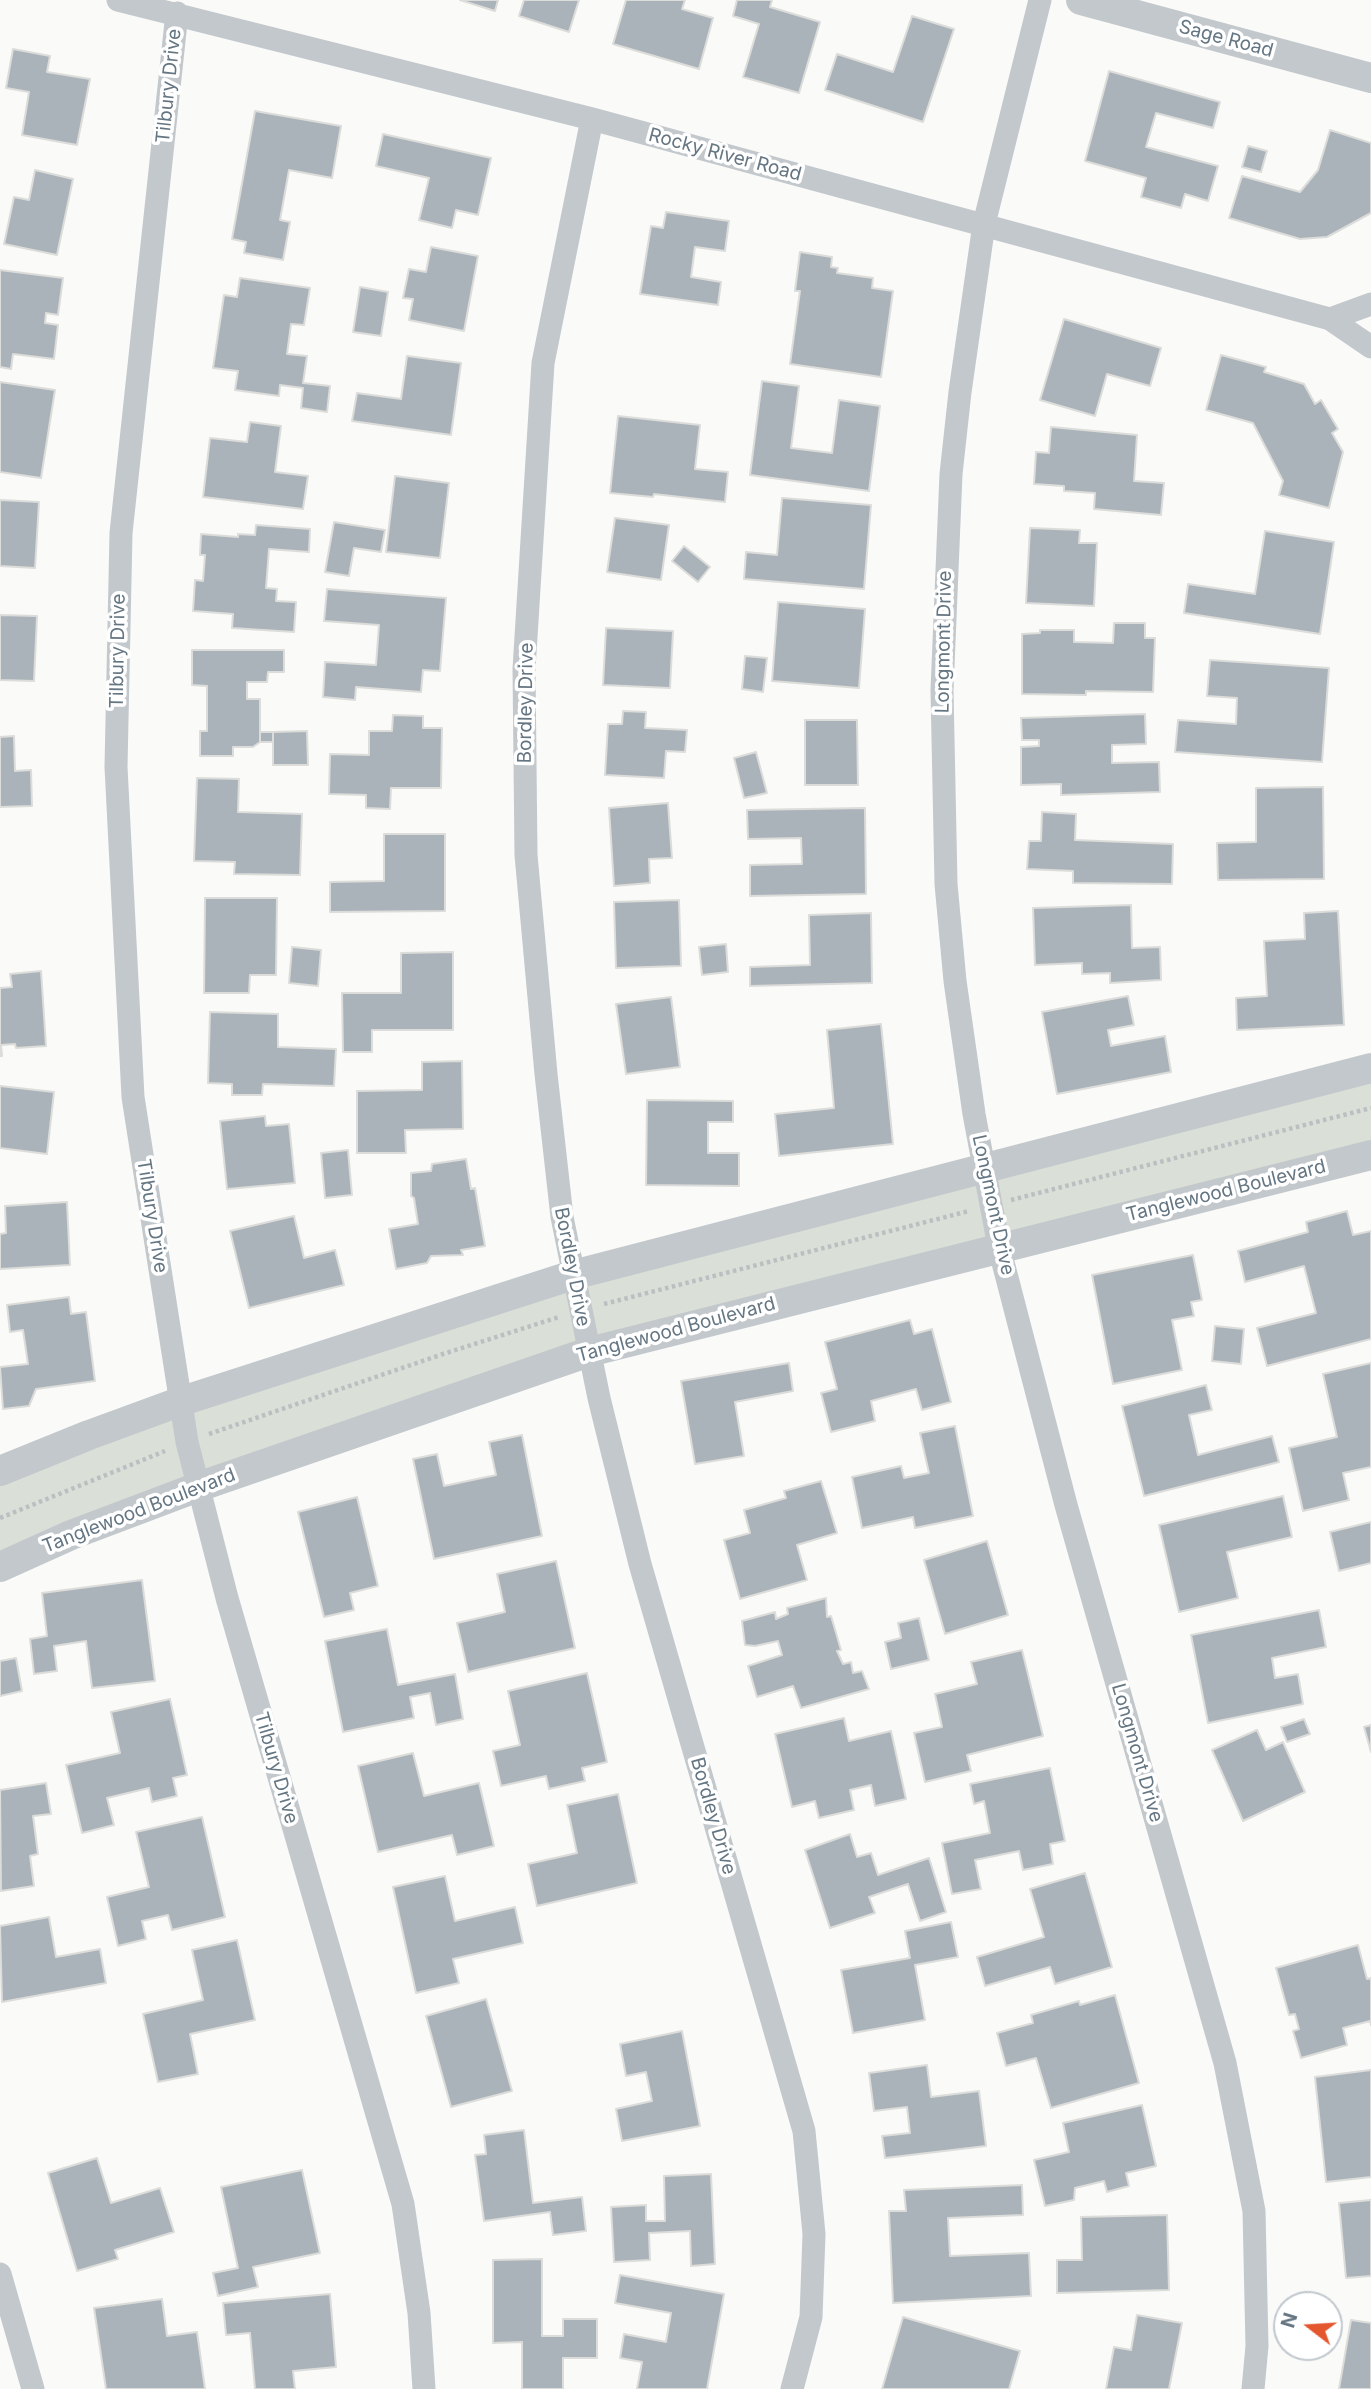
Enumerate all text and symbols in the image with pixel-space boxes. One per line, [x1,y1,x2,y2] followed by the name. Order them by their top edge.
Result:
[1176,15,1276,63] street label: Sage Road
[152,28,186,144] street label: Tilbury Drive
[646,124,804,186] street label: Rocky River Road
[931,570,957,714] street label: Longmont Drive
[106,593,130,709] street label: Tilbury Drive
[514,642,538,764] street label: Bordley Drive
[967,1133,1019,1277] street label: Longmont Drive
[1124,1155,1328,1227] street label: Tanglewood Boulevard
[132,1157,172,1275] street label: Tilbury Drive
[549,1206,595,1328] street label: Bordley Drive
[574,1292,778,1368] street label: Tanglewood Boulevard
[39,1464,239,1558] street label: Tanglewood Boulevard
[1106,1681,1168,1825] street label: Longmont Drive
[249,1710,303,1826] street label: Tilbury Drive
[685,1755,741,1877] street label: Bordley Drive
[1273,2291,1343,2361] north arrow
[1276,2310,1302,2331] text: N

